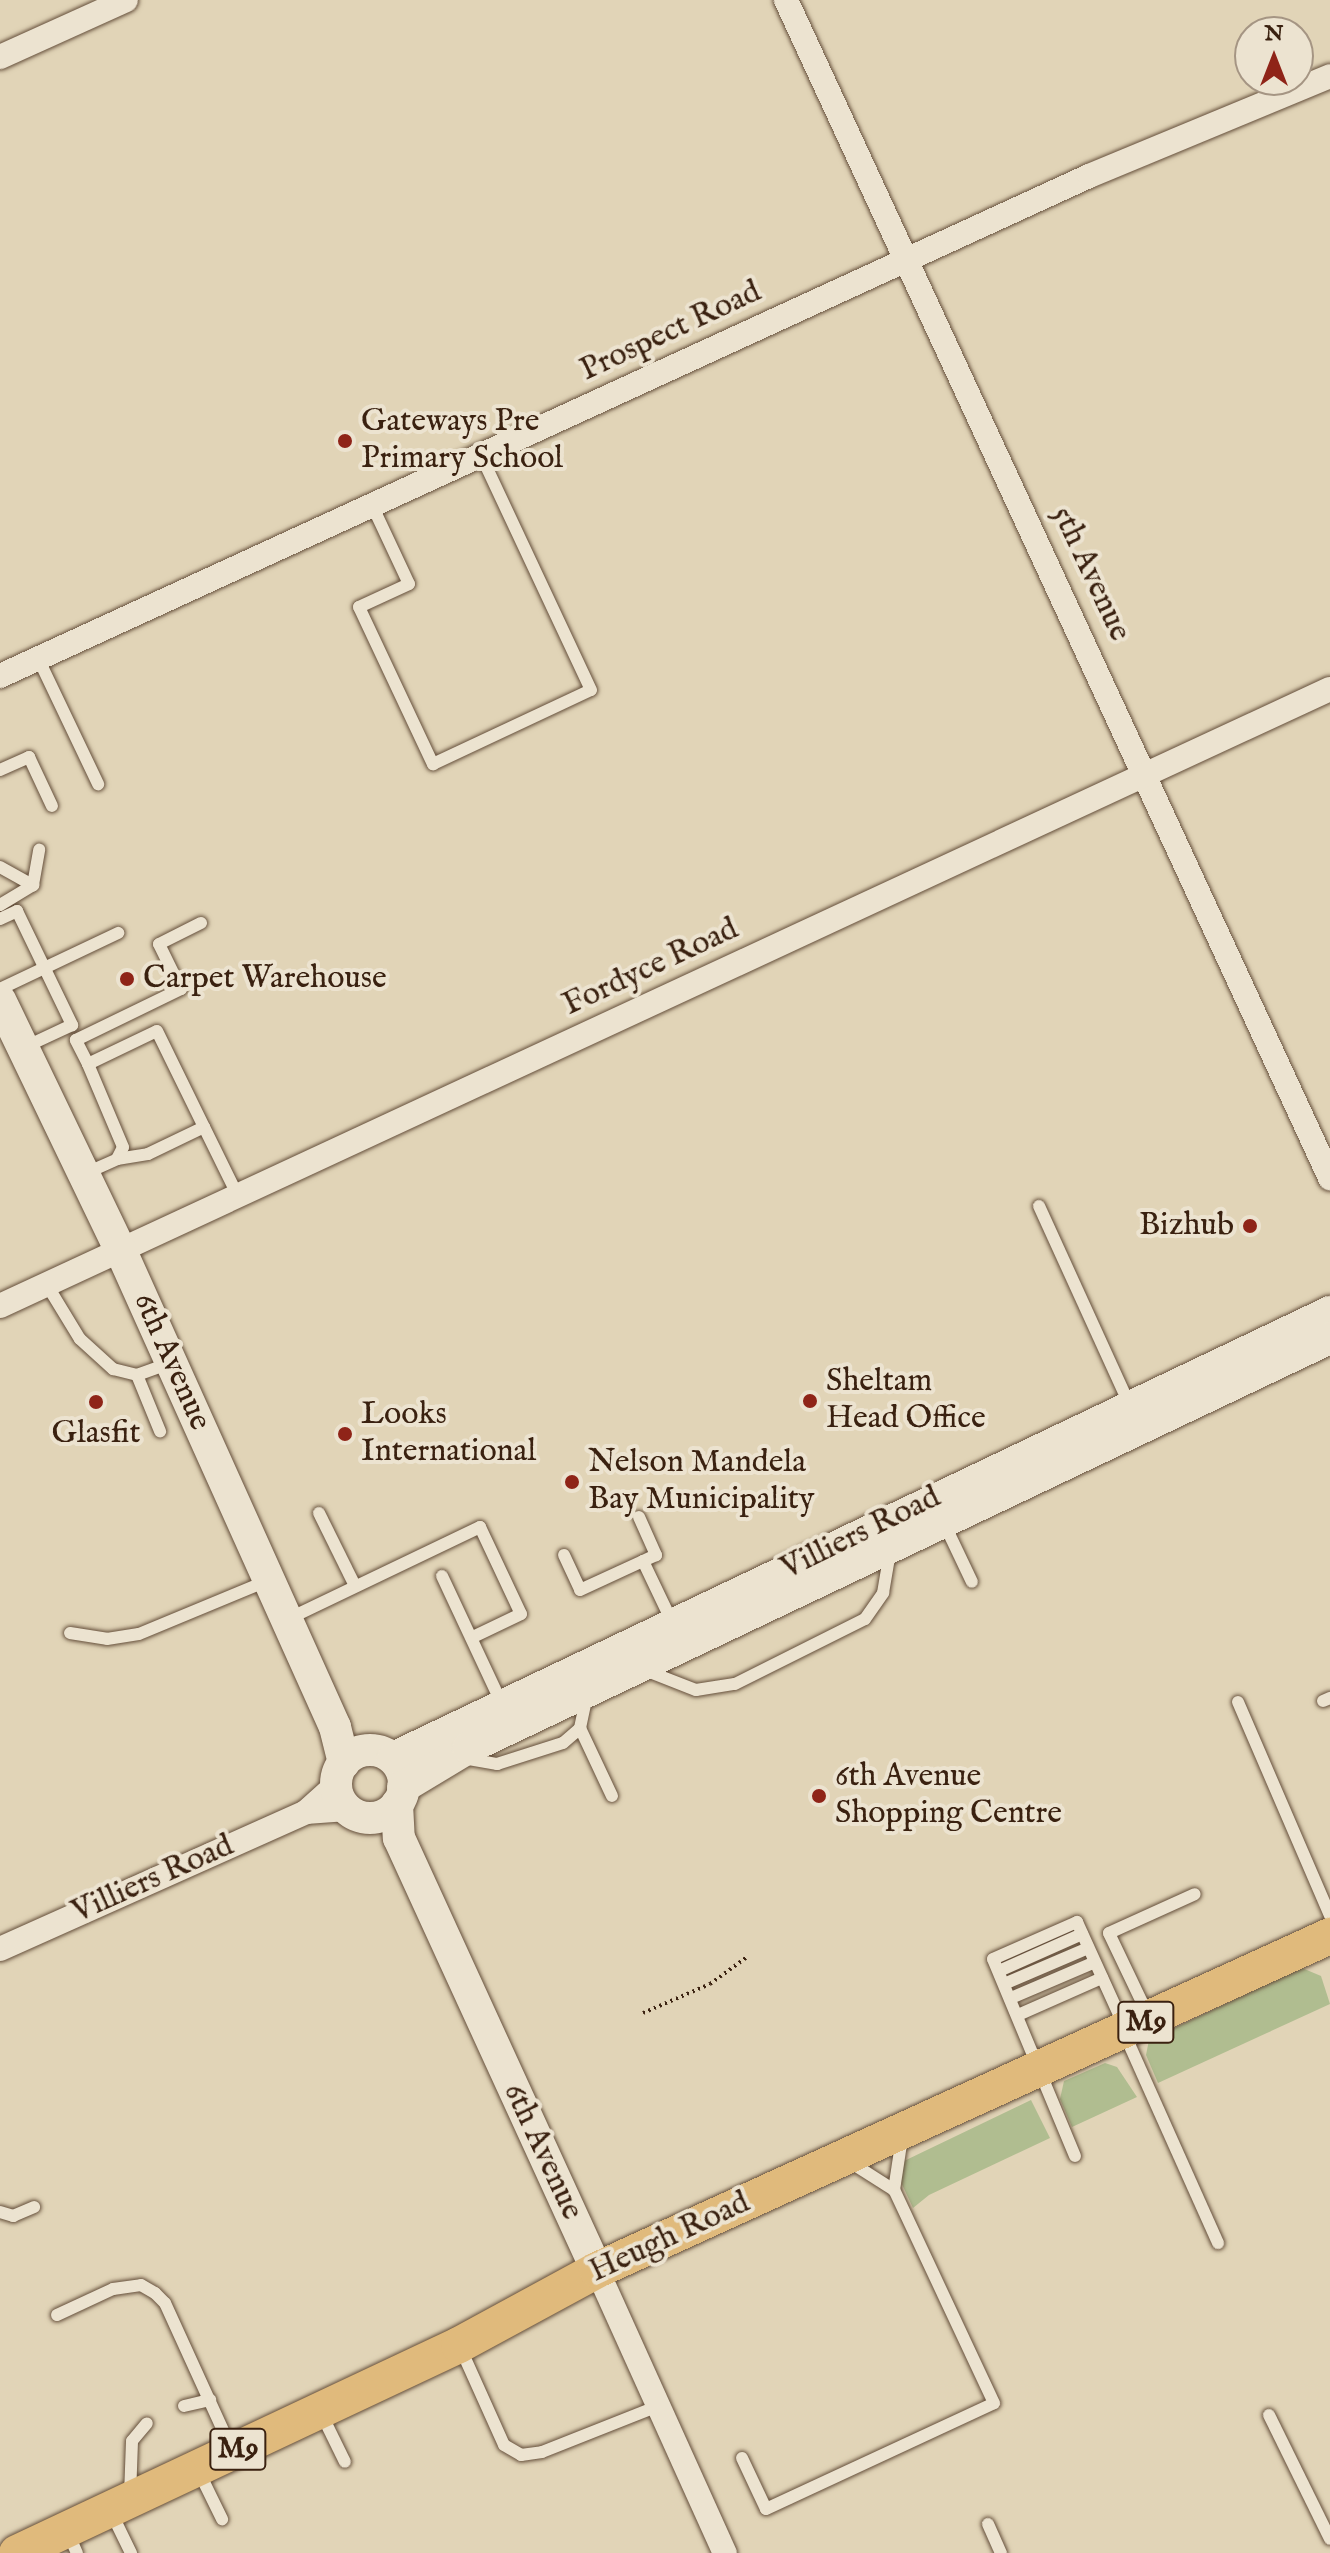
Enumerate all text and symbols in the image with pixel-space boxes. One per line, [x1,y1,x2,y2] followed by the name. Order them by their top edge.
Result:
[1234,16,1314,96] north arrow
[1264,20,1284,48] text: N
[575,273,767,391] street label: Prospect Road
[361,404,563,479] place label: Gateways Pre Primary School
[336,432,354,450] marker: Gateways Pre Primary School
[1042,500,1138,648] street label: 5th Avenue
[557,911,745,1025] street label: Fordyce Road
[143,960,387,998] place label: Carpet Warehouse
[118,970,136,988] marker: Carpet Warehouse
[1139,1207,1234,1245] place label: Bizhub
[1241,1217,1259,1235] marker: Bizhub
[124,1287,218,1437] street label: 6th Avenue
[826,1364,986,1439] place label: Sheltam Head Office
[801,1392,819,1410] marker: Sheltam Head Office
[87,1393,105,1411] marker: Glasfit
[361,1397,536,1472] place label: Looks International
[52,1415,140,1453] place label: Glasfit
[336,1425,354,1443] marker: Looks International
[588,1445,815,1520] place label: Nelson Mandela Bay Municipality
[563,1473,581,1491] marker: Nelson Mandela Bay Municipality
[775,1479,947,1589] street label: Villiers Road
[835,1759,1062,1834] place label: 6th Avenue Shopping Centre
[810,1787,828,1805] marker: 6th Avenue Shopping Centre
[66,1827,240,1933] street label: Villiers Road
[1116,1996,1176,2048] road number: M9
[494,2078,590,2226] street label: 6th Avenue
[584,2184,756,2292] street label: Heugh Road
[208,2423,268,2475] road number: M9

